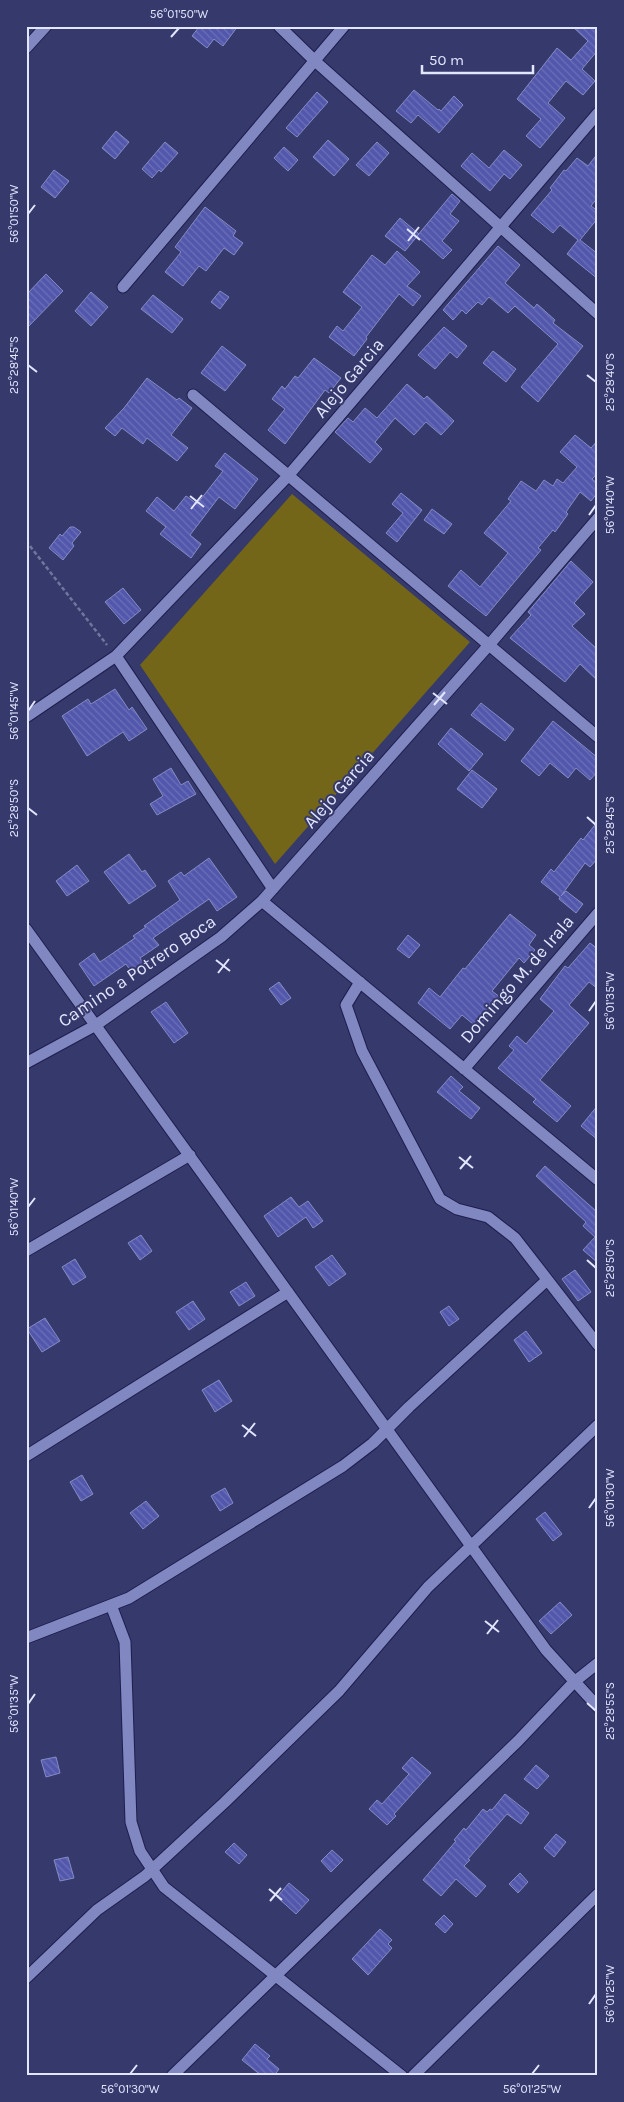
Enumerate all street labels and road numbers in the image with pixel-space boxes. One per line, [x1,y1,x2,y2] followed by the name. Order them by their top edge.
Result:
[309,334,389,422] street label: Alejo Garcia
[299,745,379,833] street label: Alejo Garcia
[54,910,220,1032] street label: Camino a Potrero Boca
[455,911,579,1047] street label: Domingo M. de Irala

